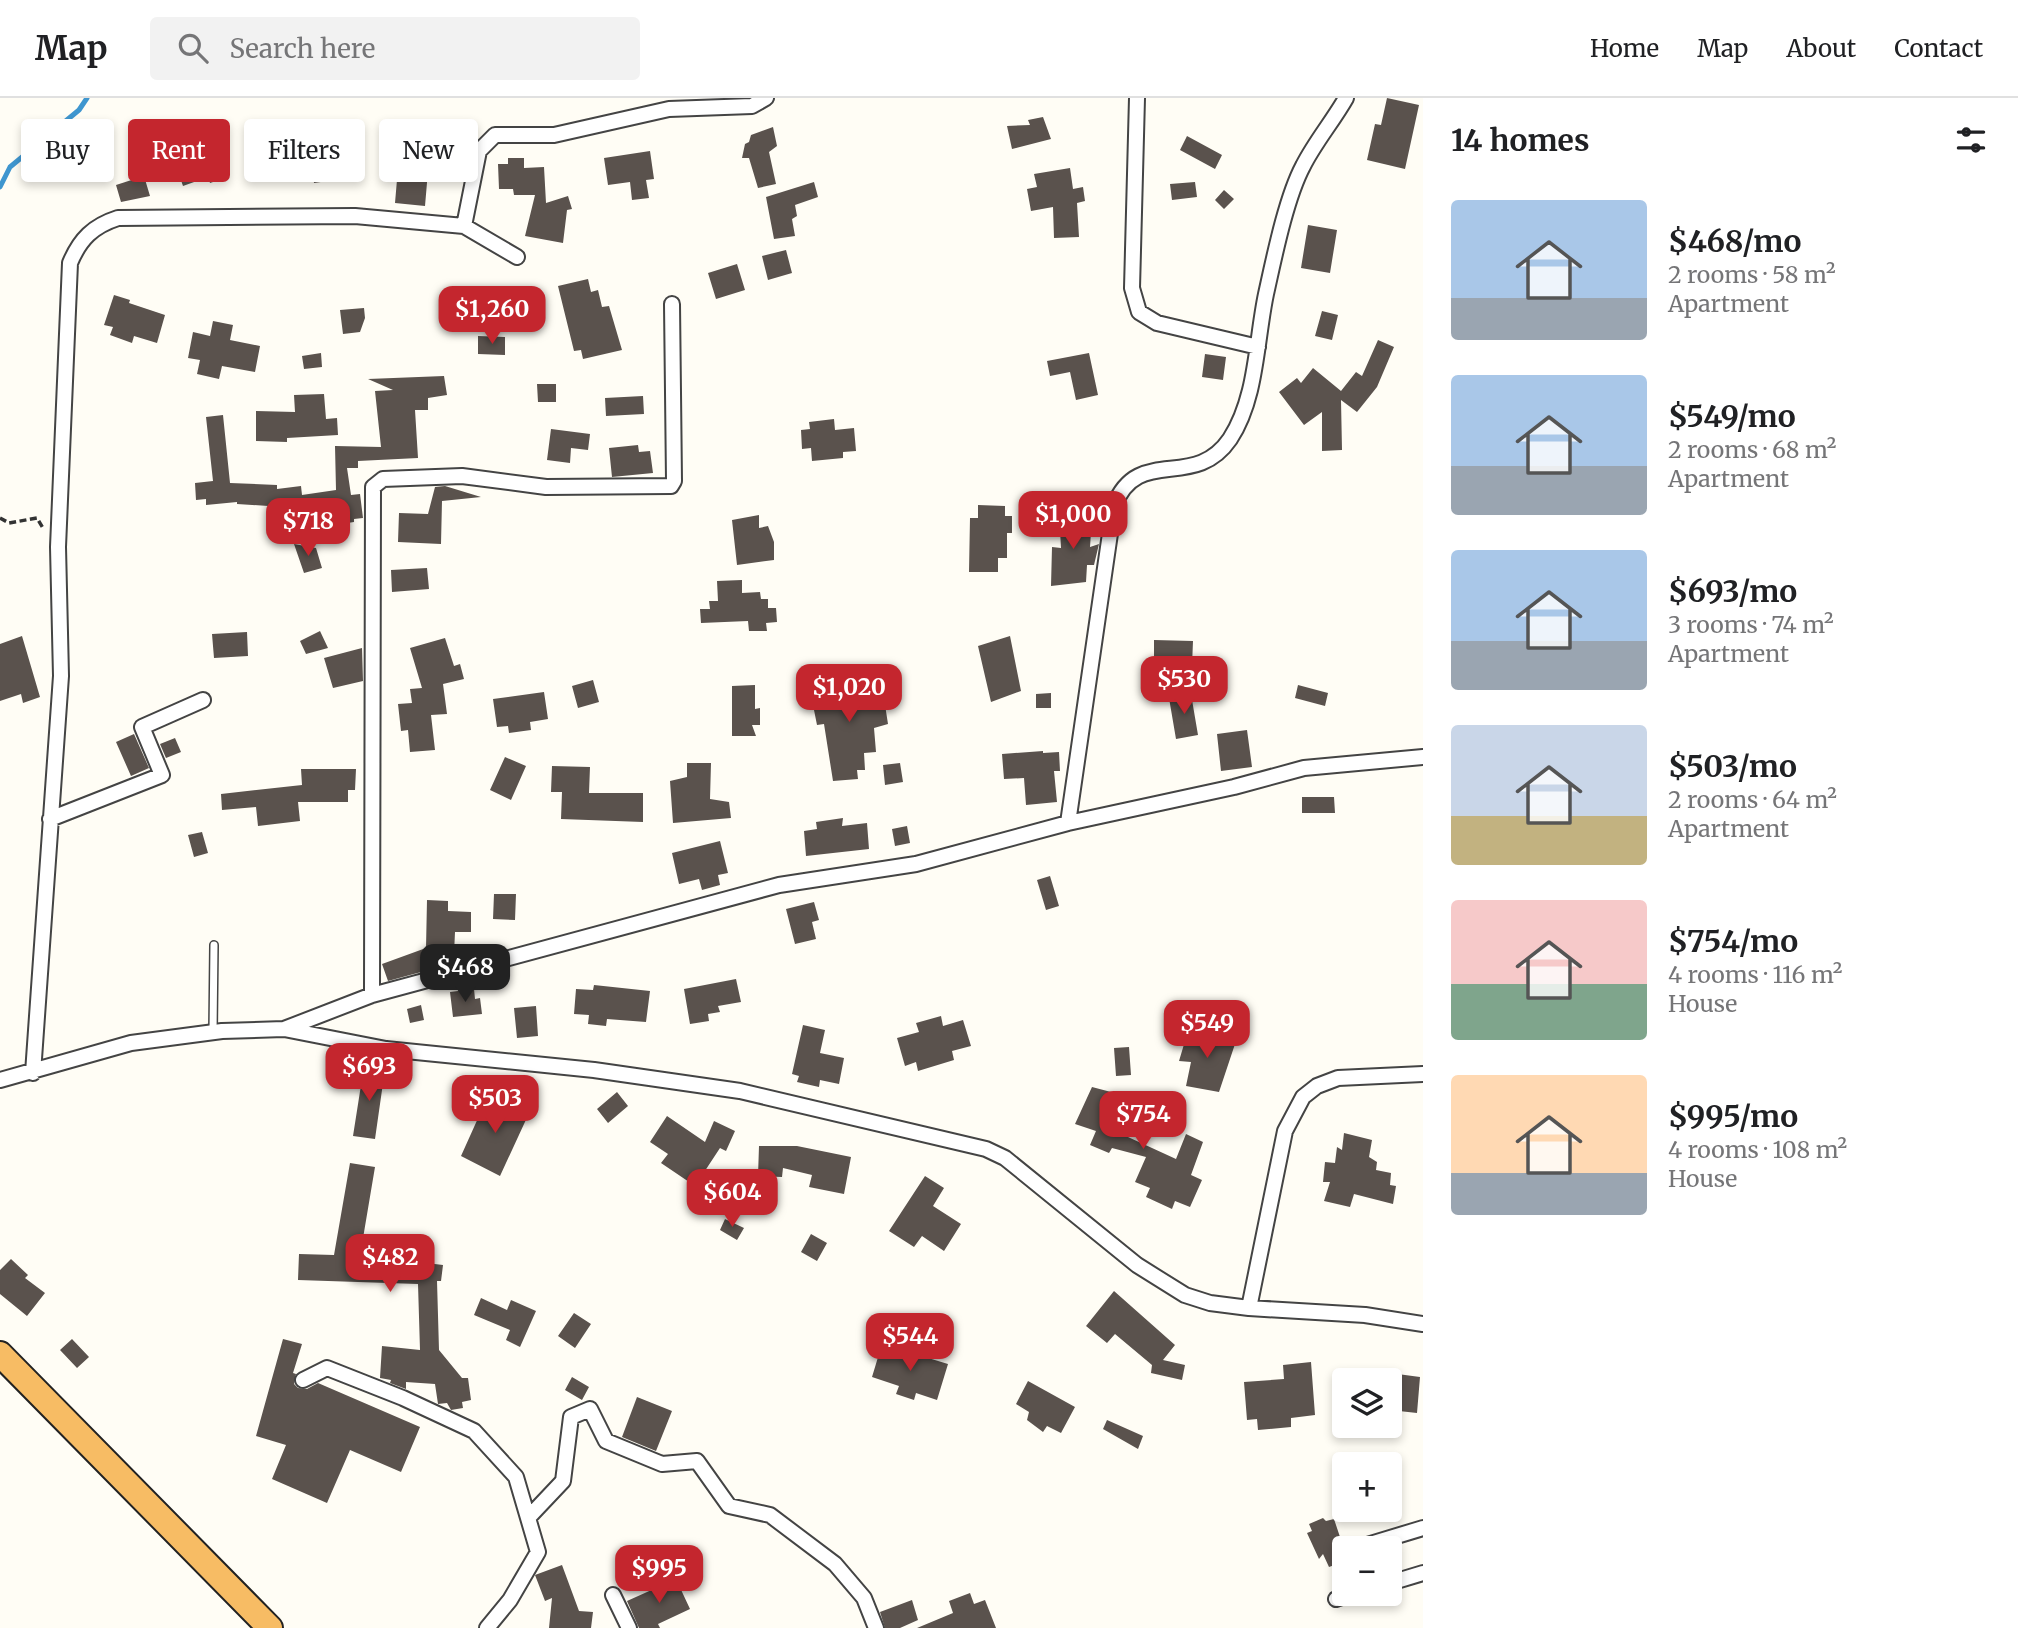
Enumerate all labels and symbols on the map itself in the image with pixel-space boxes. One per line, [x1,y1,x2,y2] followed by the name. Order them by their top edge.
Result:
[435,286,549,346] pin: $1,260
[1016,491,1130,551] pin: $1,000
[267,498,349,558] pin: $718
[1143,656,1225,716] pin: $530
[792,664,906,724] pin: $1,020
[424,944,506,1004] pin: $468
[1166,1000,1248,1060] pin: $549
[328,1044,410,1103] pin: $693
[454,1076,536,1135] pin: $503
[1102,1091,1184,1151] pin: $754
[691,1170,773,1229] pin: $604
[349,1234,431,1294] pin: $482
[869,1314,951,1373] pin: $544
[618,1546,700,1605] pin: $995

